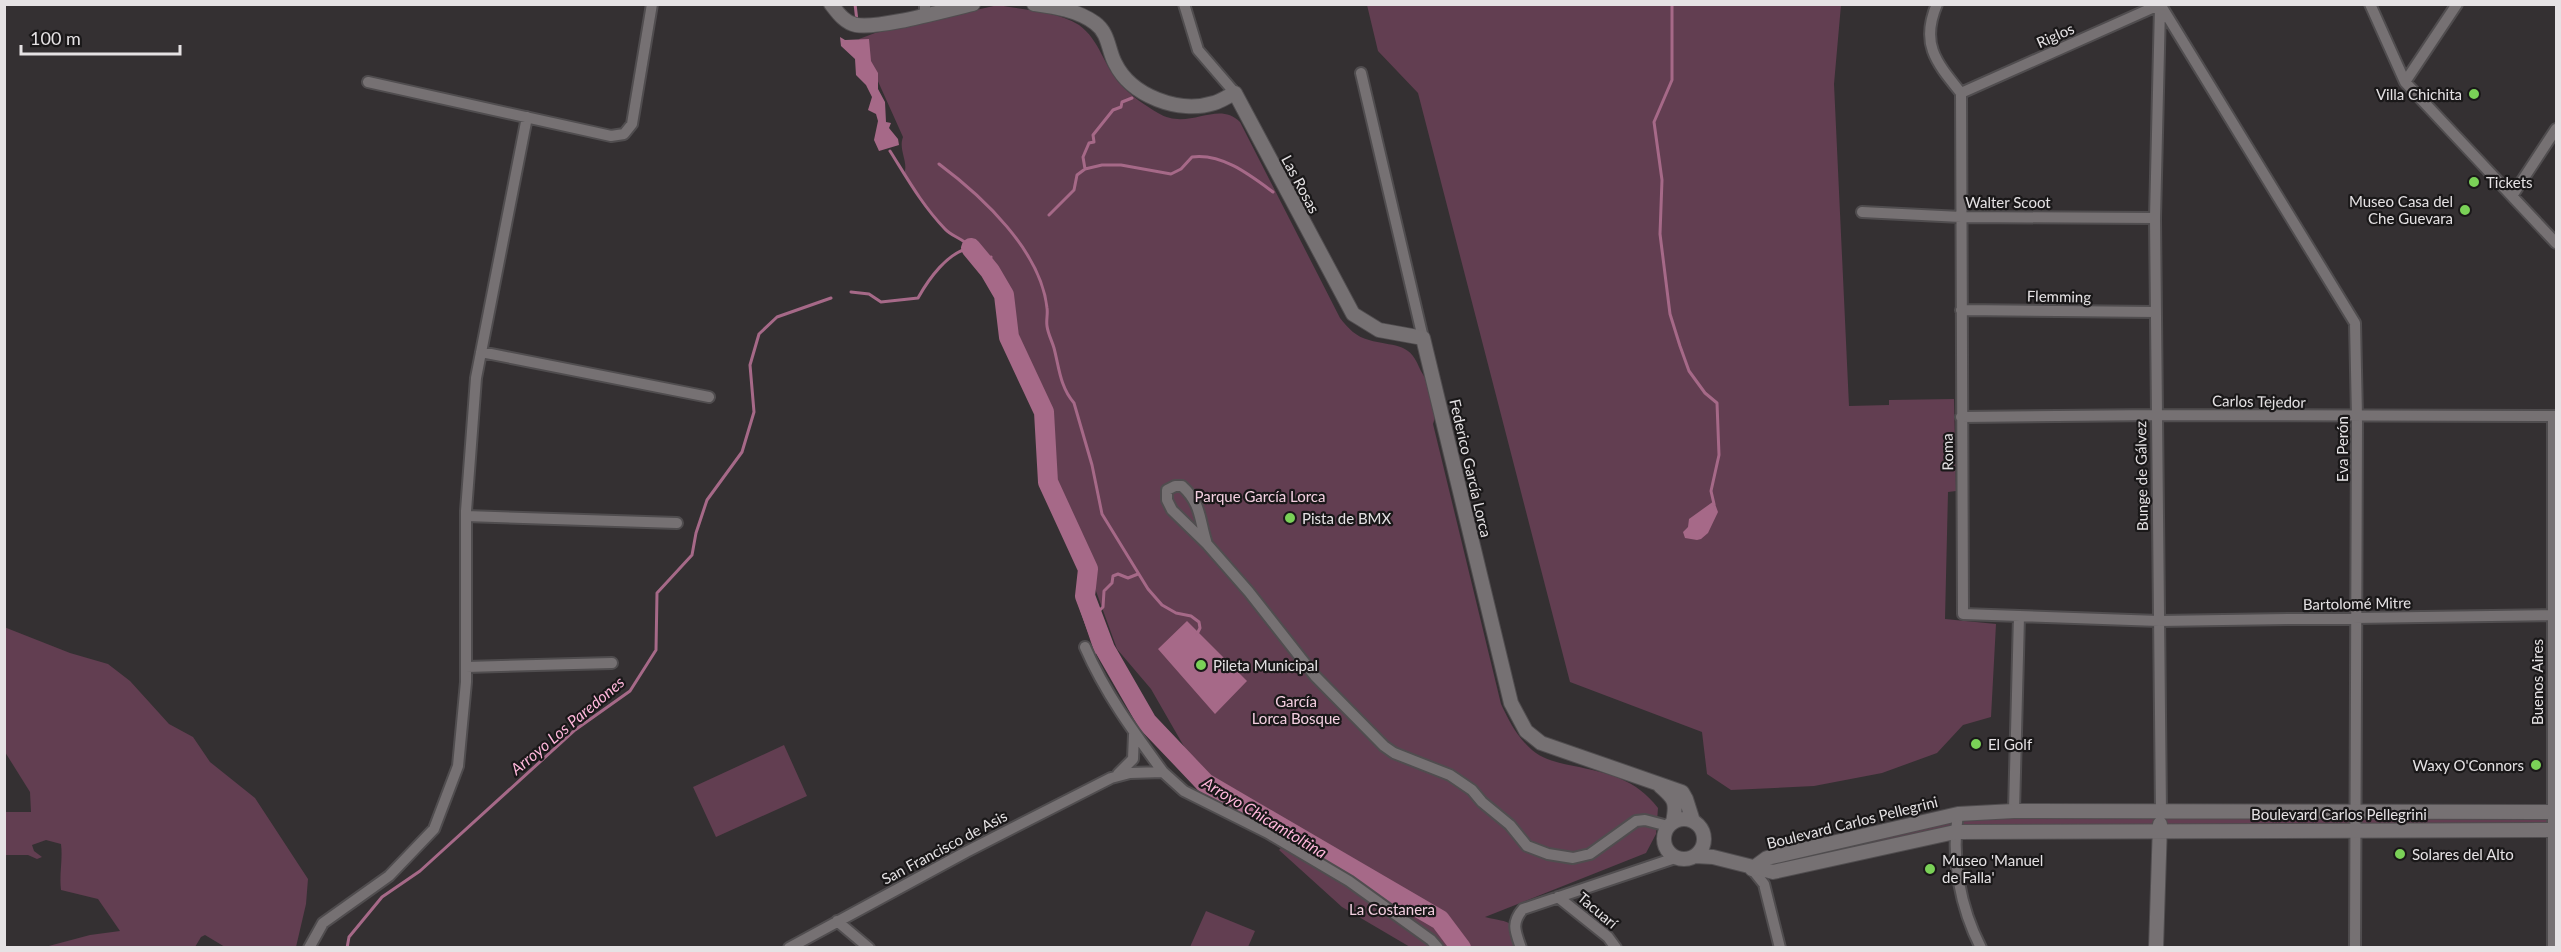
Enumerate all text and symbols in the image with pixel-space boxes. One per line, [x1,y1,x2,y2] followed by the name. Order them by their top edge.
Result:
[21,18,180,56] scale bar
[2033,19,2077,51] street label: Riglos
[30,27,81,49] text: 100 m
[2376,85,2462,103] place label: Villa Chichita
[2467,87,2481,101] marker: Villa Chichita
[1278,152,1324,216] street label: Las Rosas
[2486,173,2533,191] place label: Tickets
[2467,175,2481,189] marker: Tickets
[2349,192,2453,227] place label: Museo Casa del Che Guevara
[1965,193,2051,211] street label: Walter Scoot
[2458,203,2472,217] marker: Museo Casa del Che Guevara
[2027,286,2091,306] street label: Flemming
[2212,391,2307,411] street label: Carlos Tejedor
[1446,397,1496,539] street label: Federico García Lorca
[2333,416,2351,482] street label: Eva Perón
[2131,421,2151,531] street label: Bunge de Gálvez
[1938,433,1956,471] street label: Roma
[1195,487,1325,505] park label: Parque García Lorca
[1302,509,1392,527] place label: Pista de BMX
[1283,511,1297,525] marker: Pista de BMX
[2303,593,2411,613] street label: Bartolomé Mitre
[2528,639,2546,725] street label: Buenos Aires
[1213,656,1318,674] place label: Pileta Municipal
[1194,658,1208,672] marker: Pileta Municipal
[506,672,628,779] water label: Arroyo Los Paredones
[1252,692,1340,727] park label: García Lorca Bosque
[1988,735,2033,753] place label: El Golf
[1969,737,1983,751] marker: El Golf
[2413,756,2524,774] place label: Waxy O'Connors
[2529,758,2543,772] marker: Waxy O'Connors
[1199,772,1331,862] water label: Arroyo Chicamtoltina
[1765,792,1939,852] street label: Boulevard Carlos Pellegrini
[2251,805,2427,823] street label: Boulevard Carlos Pellegrini
[878,806,1010,888] street label: San Francisco de Asis
[2412,845,2514,863] place label: Solares del Alto
[2393,847,2407,861] marker: Solares del Alto
[1942,851,2043,886] place label: Museo 'Manuel de Falla'
[1923,862,1937,876] marker: Museo 'Manuel de Falla'
[1574,888,1623,933] street label: Tacuarí
[1349,900,1435,918] park label: La Costanera

